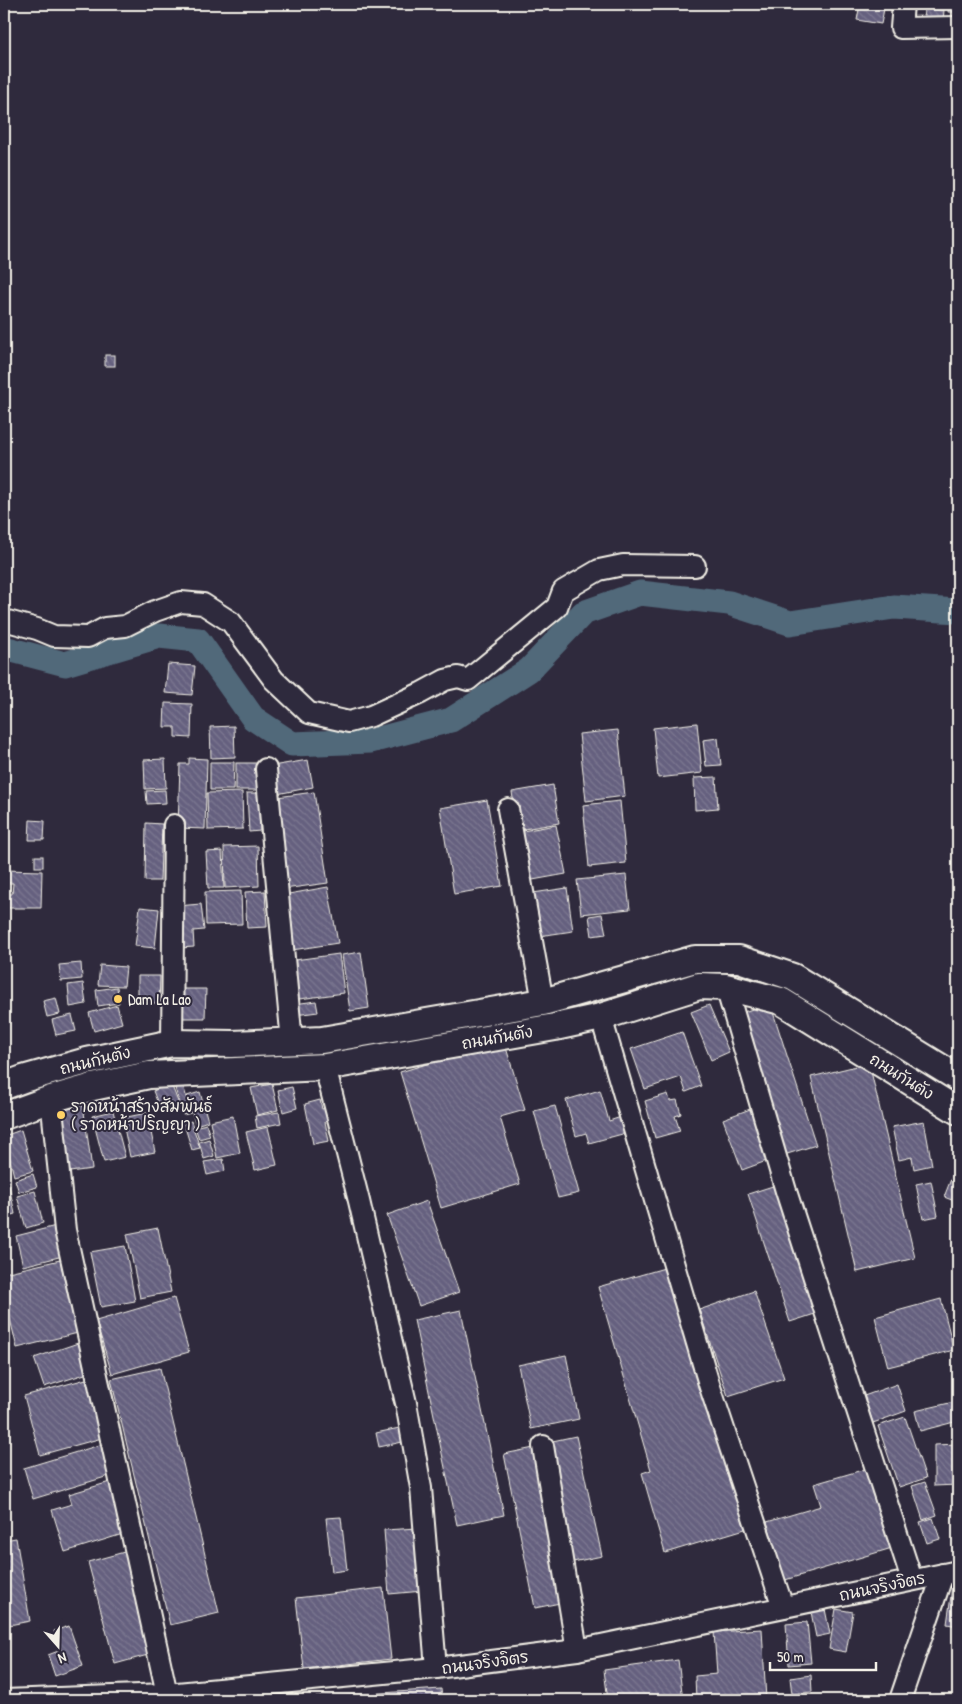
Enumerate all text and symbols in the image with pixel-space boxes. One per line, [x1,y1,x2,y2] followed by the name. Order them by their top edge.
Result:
[128,988,192,1010] place label: Dam La Lao
[112,993,124,1005] marker: Dam La Lao
[460,1020,534,1054] street label: ถนนกันตัง
[57,1041,133,1079] street label: ถนนกันตัง
[866,1048,938,1104] street label: ถนนกันตัง
[71,1095,213,1135] place label: ราดหน้าสร้างสัมพันธ์ ( ราดหน้าปริญญา )
[55,1109,67,1121] marker: ราดหน้าสร้างสัมพันธ์ ( ราดหน้าปริญญา )
[837,1566,927,1606] street label: ถนนจริงจิตร
[32,1622,82,1672] north arrow
[770,1639,876,1671] scale bar
[440,1645,530,1679] street label: ถนนจริงจิตร
[777,1646,804,1667] text: 50 m
[55,1648,69,1669] text: N

